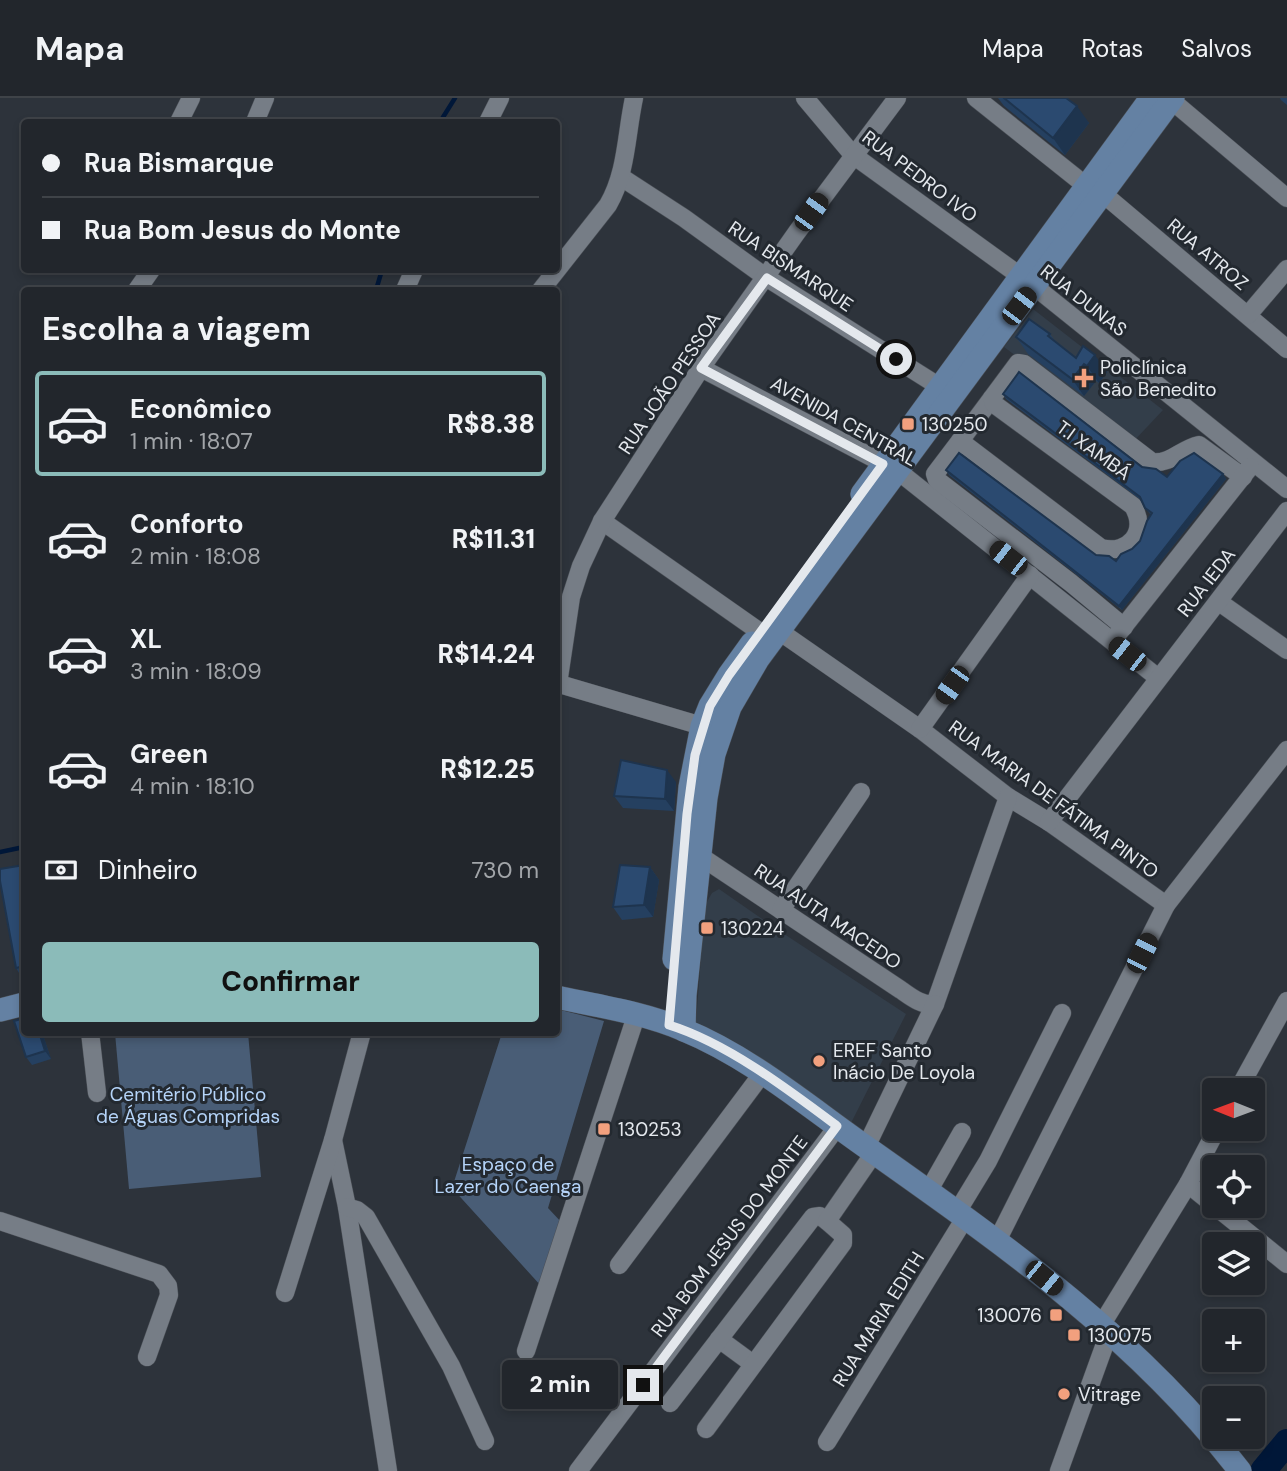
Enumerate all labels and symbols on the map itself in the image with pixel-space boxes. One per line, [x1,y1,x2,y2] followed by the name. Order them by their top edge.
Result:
[857,125,982,228] street label: RUA PEDRO IVO
[791,189,832,235] car
[1162,213,1254,296] street label: RUA ATROZ
[723,215,858,317] street label: RUA BISMARQUE
[1035,259,1132,342] street label: RUA DUNAS
[998,283,1041,329] car
[613,307,726,459] street label: RUA JOÃO PESSOA
[880,343,912,375] route start
[1100,355,1217,402] place label: Policlínica São Benedito
[1074,368,1094,388] marker: Policlínica São Benedito
[766,371,921,472] street label: AVENIDA CENTRAL
[922,412,988,437] place label: 130250
[1051,415,1136,486] street label: T.I XAMBÁ
[900,416,916,432] marker: 130250
[985,537,1032,579] car
[1172,542,1241,622] street label: RUA IEDA
[1104,633,1151,675] car
[932,662,973,708] car
[944,715,1164,884] street label: RUA MARIA DE FÁTIMA PINTO
[749,858,906,975] street label: RUA AUTA MACEDO
[721,916,784,941] place label: 130224
[699,920,715,936] marker: 130224
[1124,930,1161,976] car
[833,1038,975,1085] place label: EREF Santo Inácio De Loyola
[811,1053,827,1069] marker: EREF Santo Inácio De Loyola
[1202,1078,1265,1141] north arrow
[96,1082,280,1129] park label: Cemitério Público de Águas Compridas
[618,1117,682,1142] place label: 130253
[596,1121,612,1137] marker: 130253
[645,1131,813,1342] street label: RUA BOM JESUS DO MONTE
[435,1152,581,1199] park label: Espaço de Lazer do Caenga
[827,1247,930,1391] street label: RUA MARIA EDITH
[1022,1257,1067,1299] car
[978,1303,1042,1328] place label: 130076
[1048,1307,1064,1323] marker: 130076
[1088,1323,1152,1348] place label: 130075
[1066,1327,1082,1343] marker: 130075
[503,1360,618,1410] callout: 2 min
[627,1369,659,1401] route end
[1078,1382,1141,1407] place label: Vitrage
[1056,1386,1072,1402] marker: Vitrage

